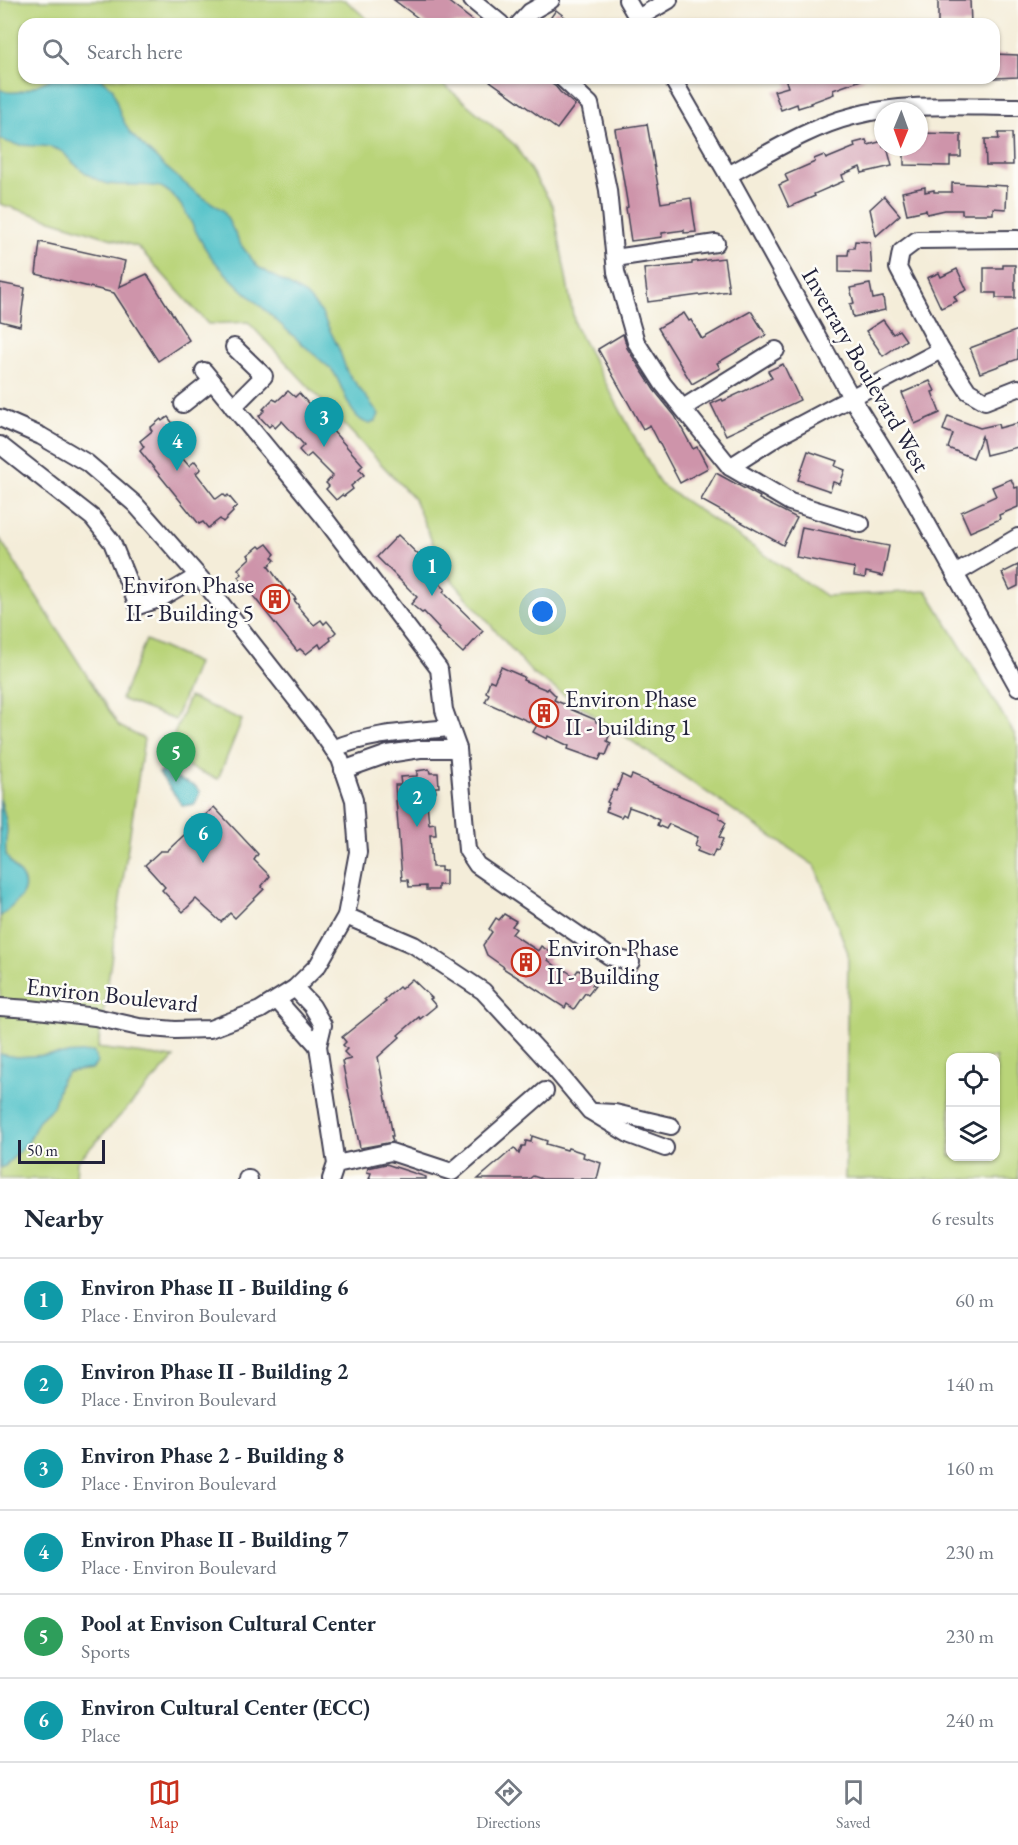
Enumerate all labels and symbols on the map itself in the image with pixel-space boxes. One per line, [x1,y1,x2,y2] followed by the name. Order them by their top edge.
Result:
[874,102,928,156] north arrow
[795,262,938,478] street label: Inverrary Boulevard West
[304,398,344,447] pin: 3
[158,422,196,471] pin: 4
[412,546,452,596] pin: 1
[122,569,254,628] place label: Environ Phase II - Building 5
[259,583,291,615] building icon: Environ Phase II - Building 5
[528,597,557,626] your location
[565,683,697,742] place label: Environ Phase II - building 1
[528,697,560,729] building icon: Environ Phase II - building 1
[156,732,195,782] pin: 5
[398,778,436,827] pin: 2
[184,814,222,863] pin: 6
[547,932,679,991] place label: Environ Phase II - Building
[510,946,542,978] building icon: Environ Phase II - Building
[24,970,201,1019] street label: Environ Boulevard
[18,1137,105,1164] scale bar

